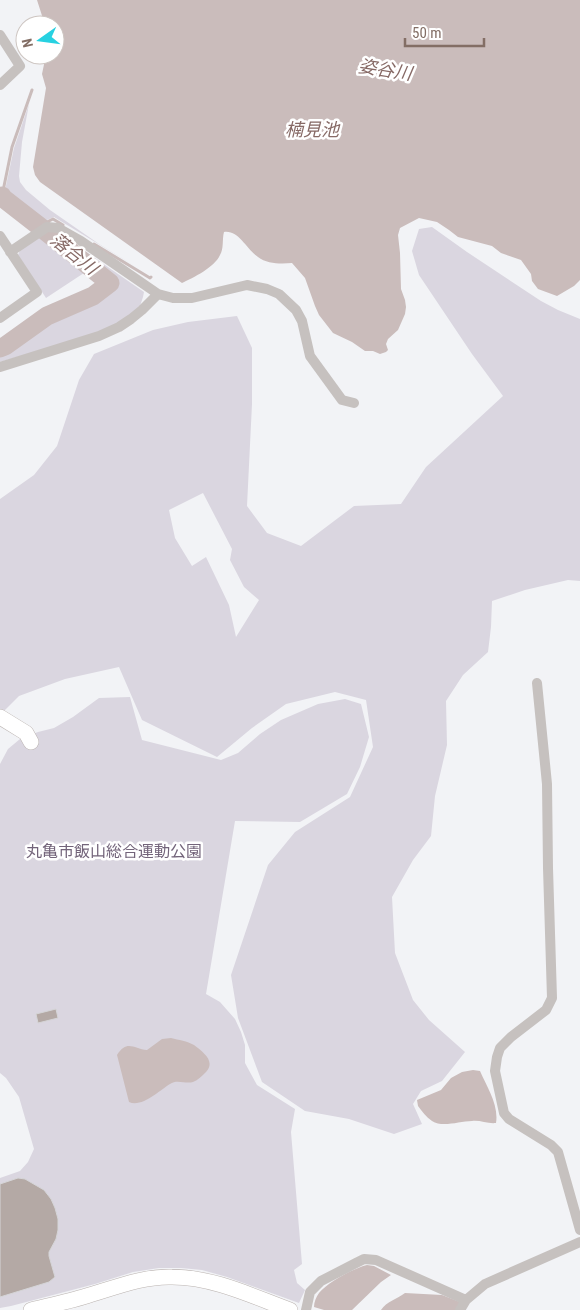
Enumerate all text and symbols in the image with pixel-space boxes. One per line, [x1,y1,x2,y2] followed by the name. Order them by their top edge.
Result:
[15,15,65,65] north arrow
[405,15,484,47] scale bar
[412,24,442,42] text: 50 m
[19,37,36,49] text: N
[357,55,415,84] water label: 姿谷川
[285,119,341,140] water label: 楠見池
[47,228,103,280] water label: 落合川
[26,842,202,861] park label: 丸亀市飯山総合運動公園

